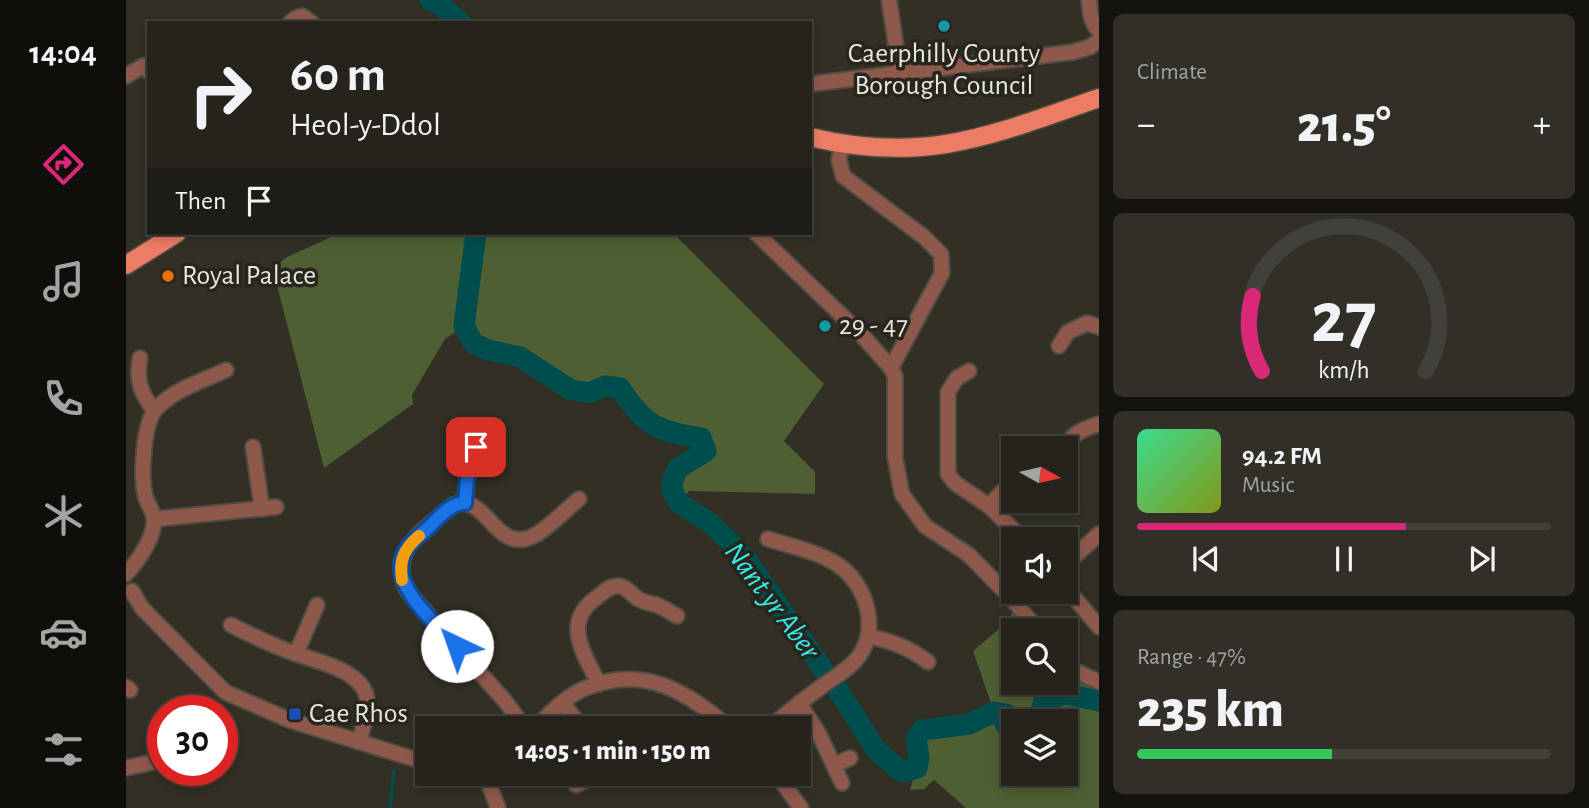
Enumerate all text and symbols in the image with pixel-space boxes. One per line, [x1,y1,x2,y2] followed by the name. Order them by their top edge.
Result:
[936,18,952,34] marker: Caerphilly County Borough Council
[29,37,97,69] text: 14:04
[848,40,1040,100] place label: Caerphilly County Borough Council
[175,49,266,140] icon: right
[290,51,386,100] text: 60 m
[1137,61,1207,84] text: Climate
[1297,99,1391,151] text: 21.5°
[1137,106,1155,144] text: −
[1533,106,1551,144] text: +
[290,109,441,141] text: Heol-y-Ddol
[39,140,88,189] icon: directions
[240,182,278,220] icon: arrive
[175,188,226,214] text: Then
[39,257,88,306] icon: music
[182,262,316,290] place label: Royal Palace
[160,268,176,284] marker: Royal Palace
[1311,283,1377,356] text: 27
[839,312,908,340] place label: 29 - 47
[817,318,833,334] marker: 29 - 47
[1318,358,1370,383] text: km/h
[39,374,88,423] icon: phone
[446,417,506,477] pin
[457,428,495,466] icon: arrive
[1001,436,1078,513] north arrow
[1001,436,1078,786] map controls
[1242,443,1322,469] text: 94.2 FM
[1242,474,1294,497] text: Music
[39,491,88,540] icon: climate
[1001,527,1078,604] button: sound
[719,537,826,666] water label: Nant yr Aber
[1187,540,1225,578] icon: previous
[1325,540,1363,578] icon: pause
[1463,540,1501,578] icon: next
[39,608,88,657] icon: car
[420,609,494,683] position arrow
[1001,618,1078,695] button: search
[1137,646,1246,669] text: Range · 47%
[1137,684,1284,736] text: 235 km
[147,695,238,786] speed limit sign: 30
[309,700,408,728] place label: Cae Rhos
[287,706,303,722] marker: Cae Rhos
[1001,709,1078,786] button: layers
[39,725,88,774] icon: filters
[515,738,711,764] text: 14:05 · 1 min · 150 m

